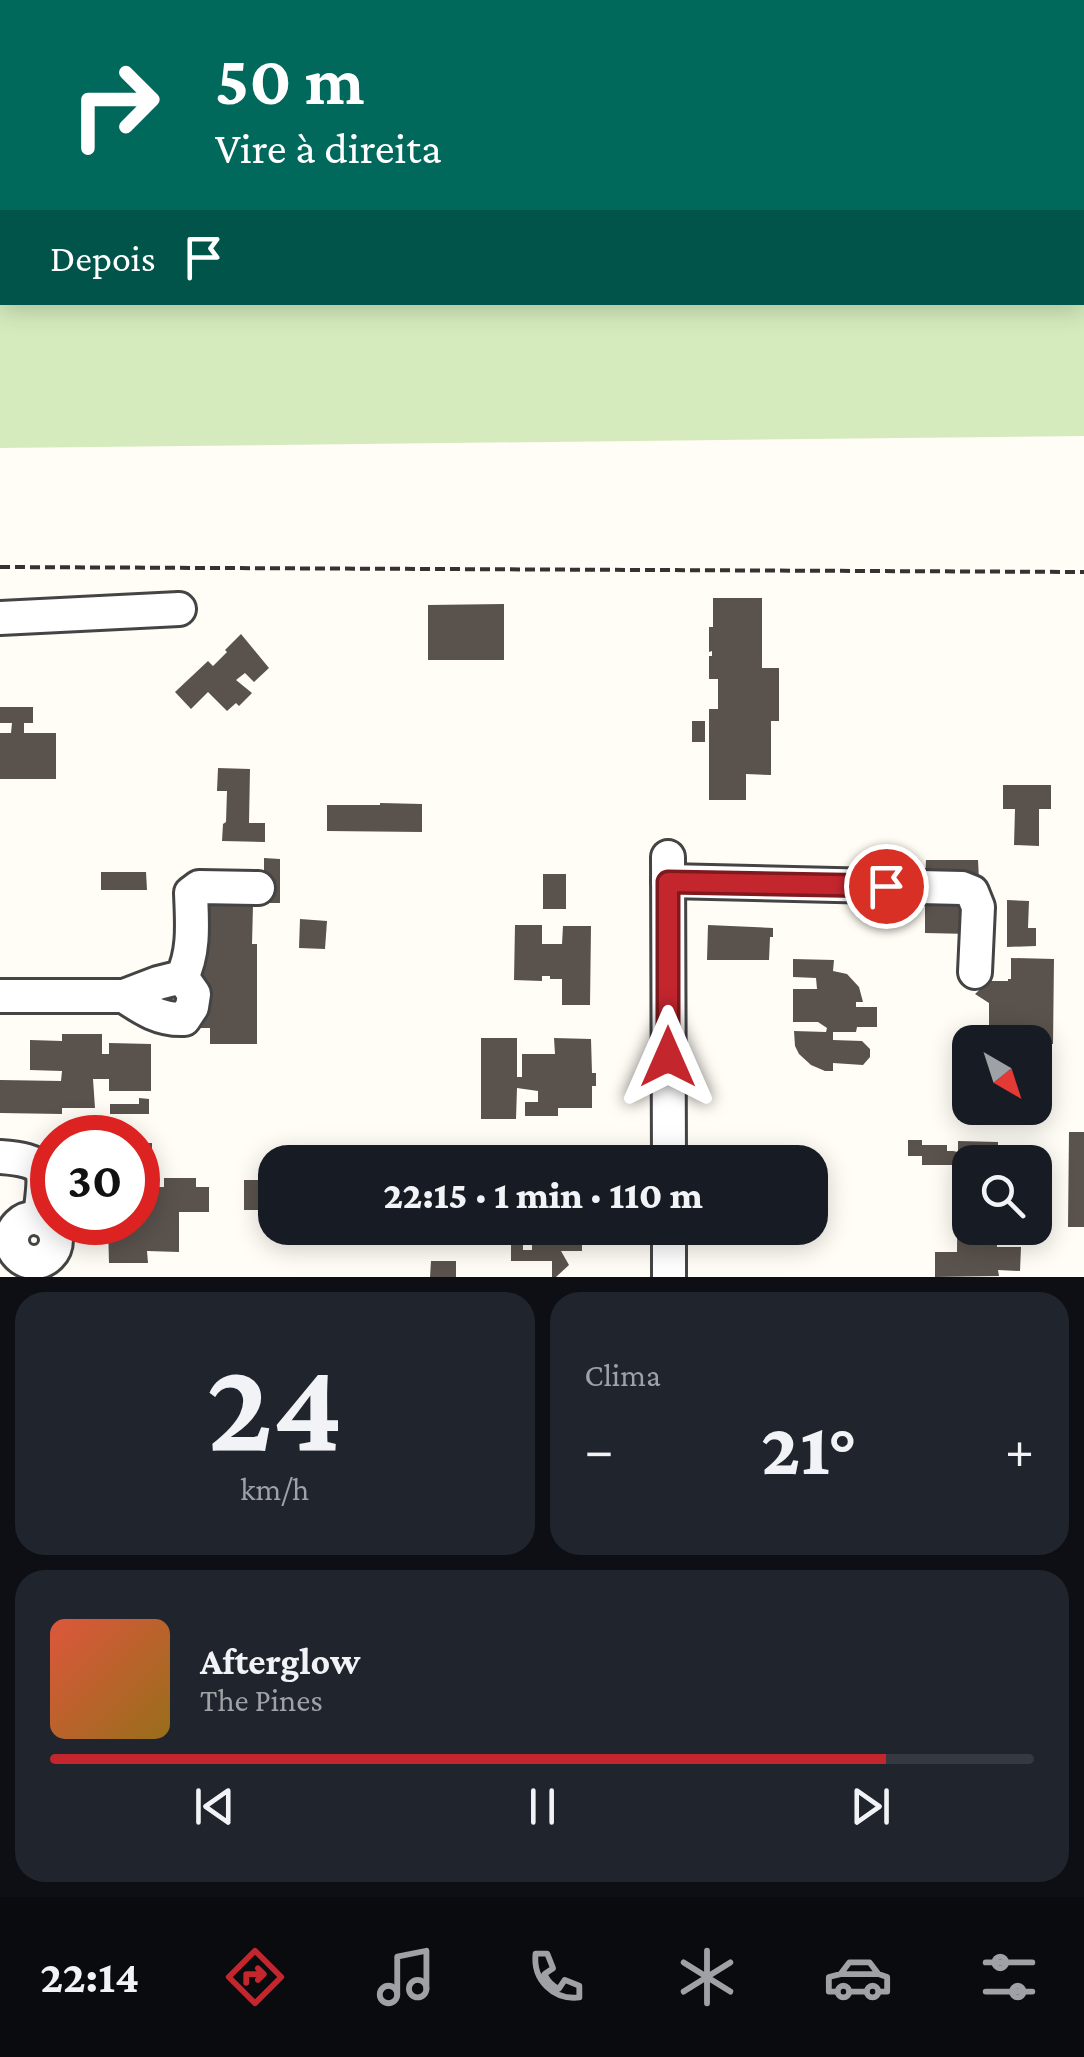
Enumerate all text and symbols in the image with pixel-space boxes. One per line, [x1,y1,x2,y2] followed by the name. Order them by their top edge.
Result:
[50,40,180,170] icon: right
[215,41,365,119] text: 50 m
[215,123,442,173] text: Vire à direita
[176,230,231,285] icon: arrive
[50,237,156,279] text: Depois
[844,844,929,929] pin
[859,859,914,914] icon: arrive
[616,1005,720,1109] position arrow
[952,1025,1052,1125] north arrow
[952,1025,1052,1245] map controls
[30,1115,160,1245] speed limit sign: 30
[952,1145,1052,1245] button: search
[383,1174,703,1216] text: 22:15 · 1 min · 110 m
[207,1333,343,1478] text: 24
[585,1357,661,1393] text: Clima
[761,1407,858,1490] text: 21°
[585,1419,614,1480] text: −
[1005,1419,1034,1480] text: +
[240,1471,309,1507] text: km/h
[200,1640,360,1682] text: Afterglow
[200,1682,323,1718] text: The Pines
[187,1779,242,1834] icon: previous
[515,1779,570,1834] icon: pause
[843,1779,898,1834] icon: next
[220,1942,290,2012] icon: directions
[371,1942,441,2012] icon: music
[521,1942,591,2012] icon: phone
[672,1942,742,2012] icon: climate
[823,1942,893,2012] icon: car
[974,1942,1044,2012] icon: filters
[40,1952,139,2002] text: 22:14

